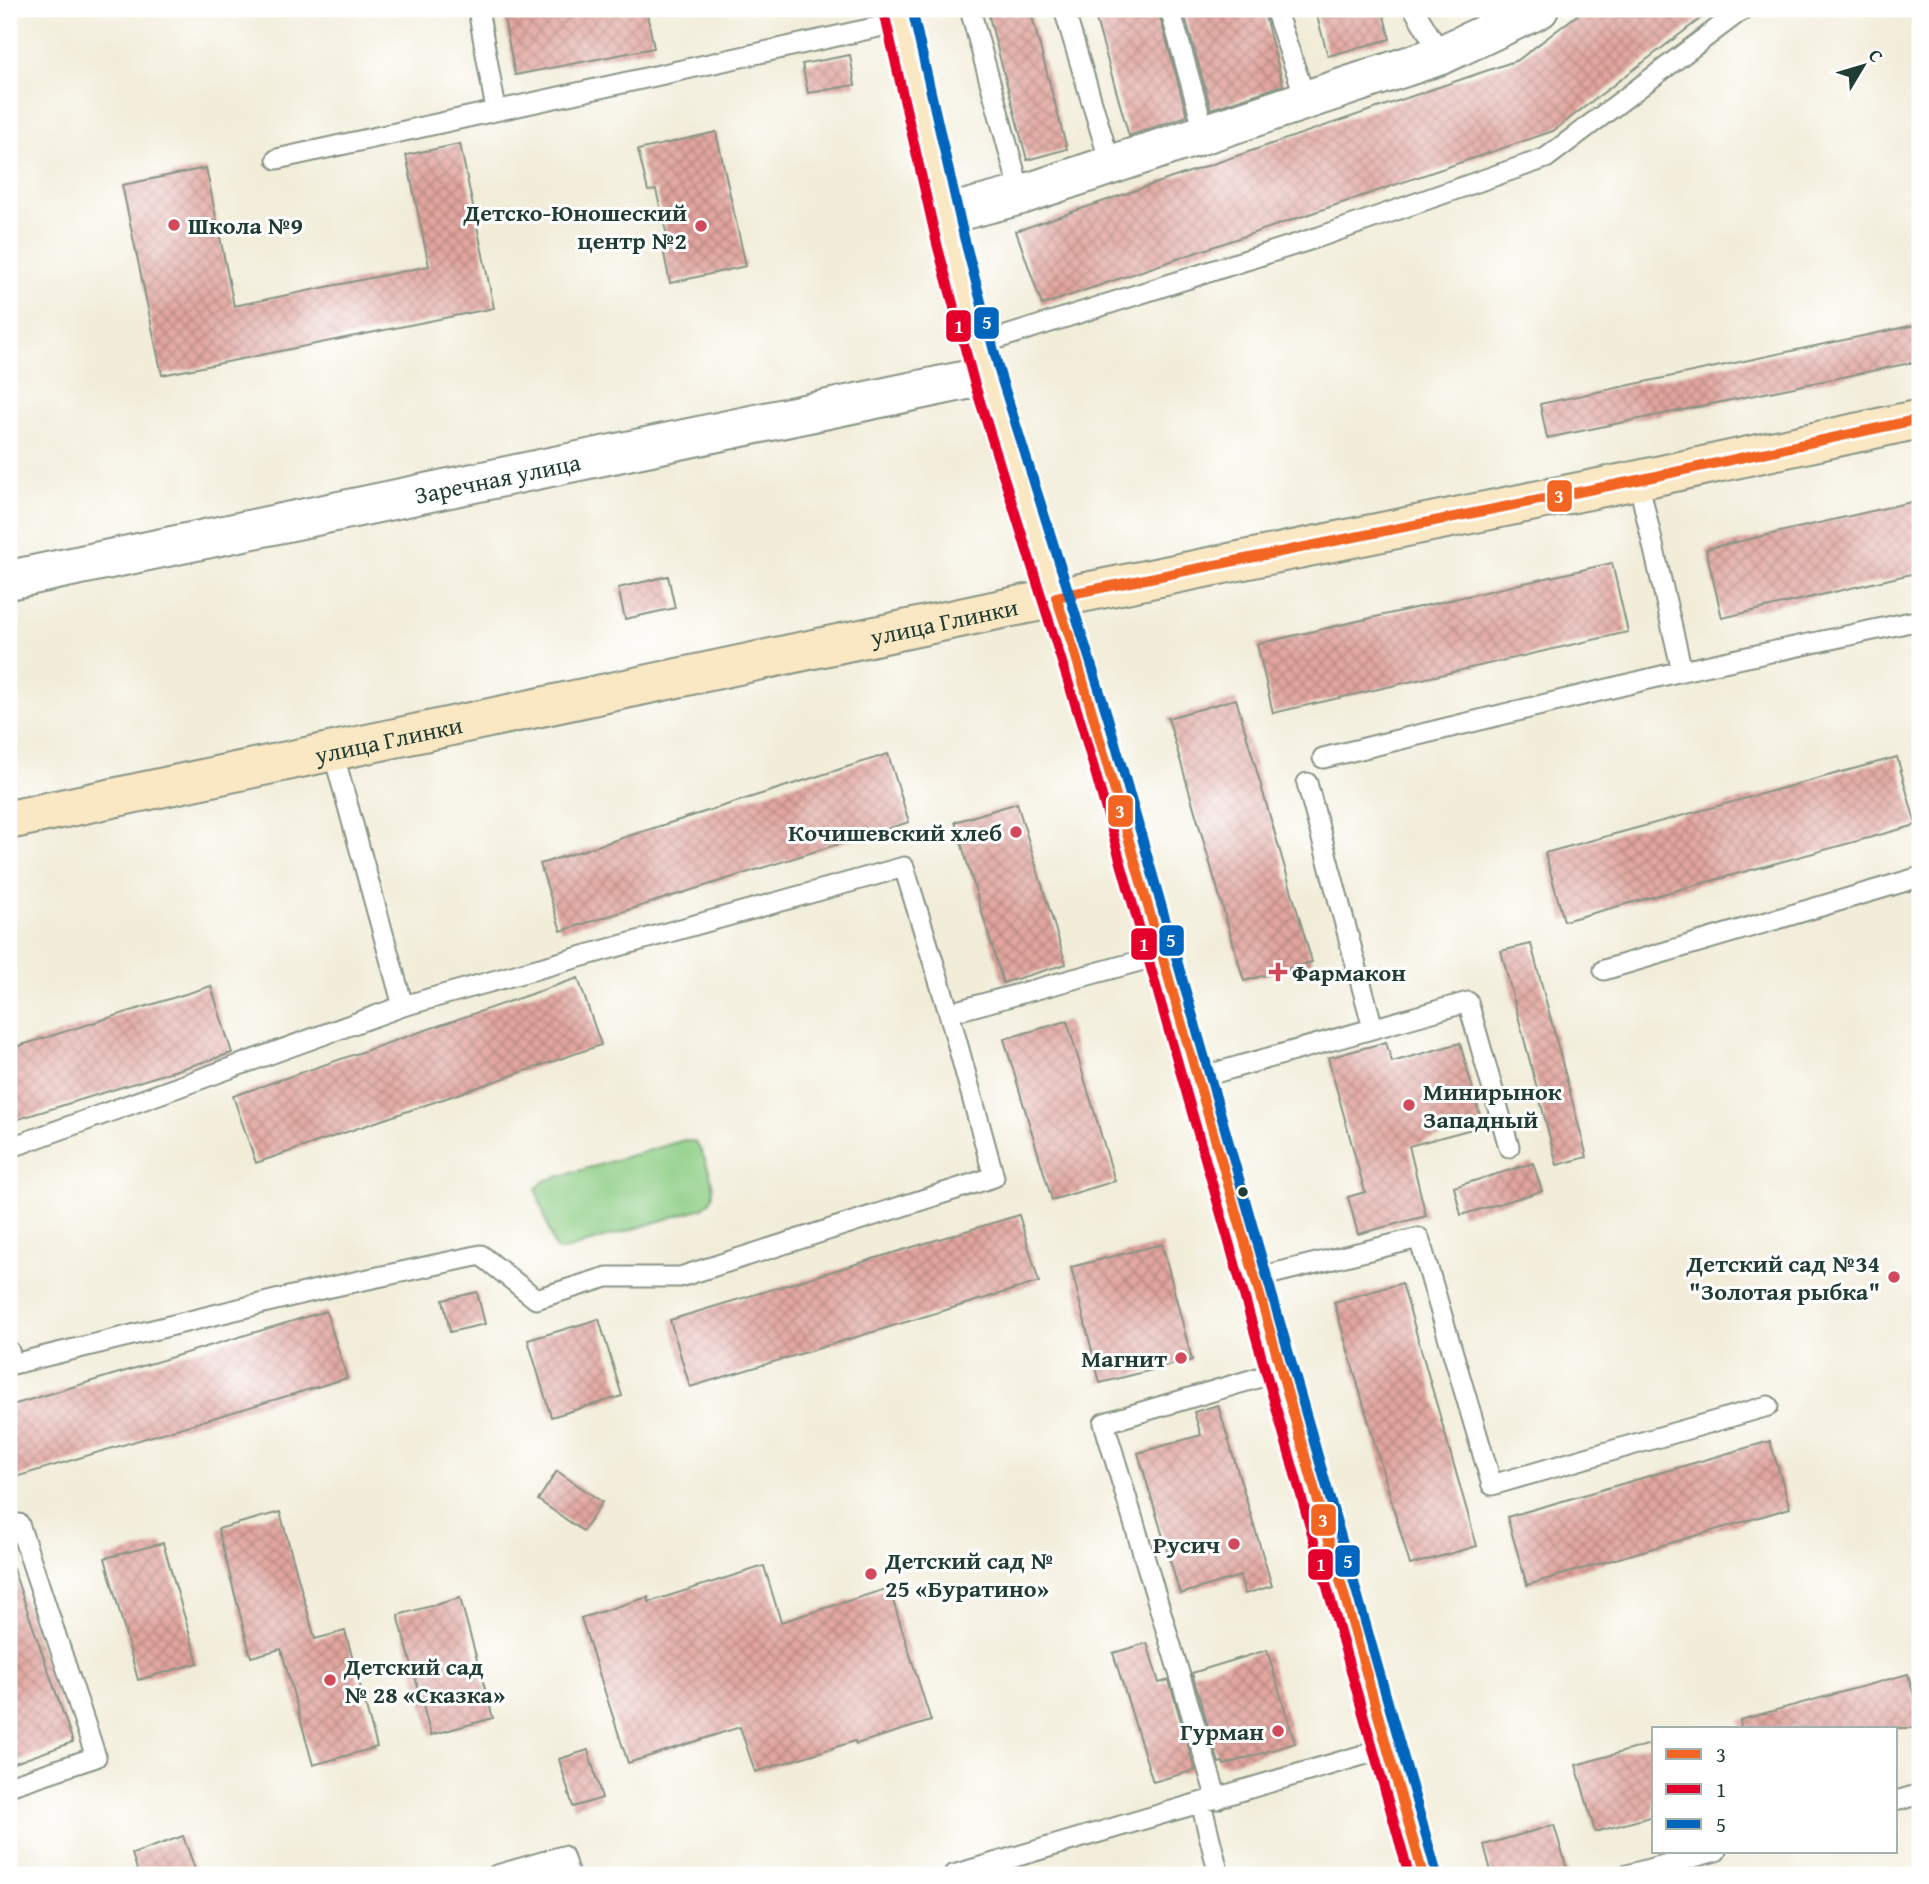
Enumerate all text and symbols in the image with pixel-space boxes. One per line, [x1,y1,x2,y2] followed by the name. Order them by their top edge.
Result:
[1828,32,1898,102] north arrow
[1862,43,1891,69] text: С
[462,195,687,258] place label: Детско-Юношеский центр №2
[188,208,303,243] place label: Школа №9
[166,217,182,233] marker: Школа №9
[693,218,709,234] marker: Детско-Юношеский центр №2
[973,306,1000,340] line badge: 5
[982,308,992,336] text: 5
[945,309,972,343] line badge: 1
[954,312,964,340] text: 1
[411,444,584,512] street label: Заречная улица
[1546,479,1573,513] line badge: 3
[1554,482,1564,510] text: 3
[866,589,1021,654] street label: улица Глинки
[311,707,466,772] street label: улица Глинки
[1107,794,1134,828] line badge: 3
[1115,797,1125,825] text: 3
[788,815,1002,850] place label: Кочишевский хлеб
[1008,824,1024,840] marker: Кочишевский хлеб
[1158,924,1185,957] line badge: 5
[1166,926,1176,954] text: 5
[1130,927,1158,961] line badge: 1
[1139,930,1149,958] text: 1
[1292,955,1406,990] place label: Фармакон
[1270,964,1286,980] marker: Фармакон
[1423,1074,1562,1137] place label: Минирынок Западный
[1401,1097,1417,1113] marker: Минирынок Западный
[1236,1185,1250,1199] unlabelled marker
[1686,1246,1880,1309] place label: Детский сад №34 "Золотая рыбка"
[1886,1269,1902,1285] marker: Детский сад №34 "Золотая рыбка"
[1081,1341,1167,1376] place label: Магнит
[1173,1350,1189,1366] marker: Магнит
[1310,1503,1337,1537] line badge: 3
[1318,1506,1328,1534] text: 3
[1153,1527,1220,1562] place label: Русич
[1226,1536,1242,1552] marker: Русич
[884,1543,1054,1606] place label: Детский сад № 25 «Буратино»
[1334,1544,1361,1578] line badge: 5
[1343,1547,1353,1575] text: 5
[1307,1548,1334,1581] line badge: 1
[1316,1550,1326,1578] text: 1
[863,1566,879,1582] marker: Детский сад № 25 «Буратино»
[343,1649,505,1712] place label: Детский сад № 28 «Сказка»
[322,1672,338,1688] marker: Детский сад № 28 «Сказка»
[1180,1714,1264,1749] place label: Гурман
[1270,1723,1286,1739] marker: Гурман
[1652,1727,1898,1853] legend
[1716,1739,1726,1770] text: 3
[1716,1774,1726,1805] text: 1
[1716,1809,1726,1840] text: 5

